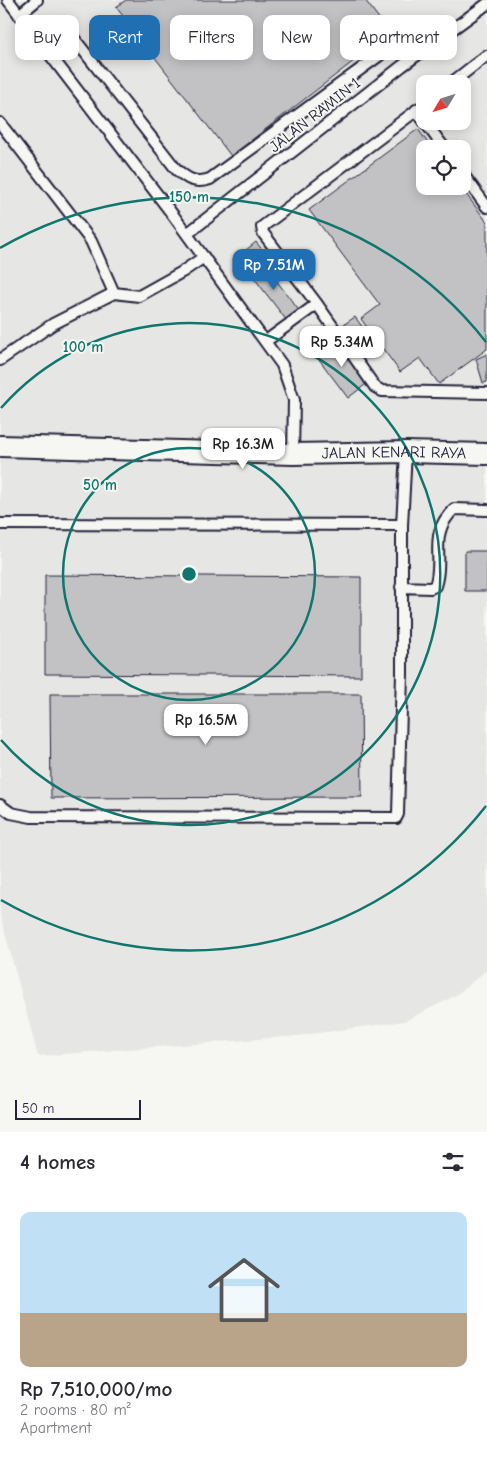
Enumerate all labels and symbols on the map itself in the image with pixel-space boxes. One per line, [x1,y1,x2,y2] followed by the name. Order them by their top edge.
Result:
[266,74,364,156] street label: JALAN RAMIN 1
[416,75,471,130] north arrow
[169,188,209,206] text: 150 m
[222,248,326,291] pin: Rp 7.51M
[290,326,394,368] pin: Rp 5.34M
[63,338,103,356] text: 100 m
[191,428,295,470] pin: Rp 16.3M
[321,443,466,462] street label: JALAN KENARI RAYA
[83,476,117,494] text: 50 m
[180,565,198,583] centre of rings
[154,704,258,746] pin: Rp 16.5M
[15,1097,141,1120] scale bar

